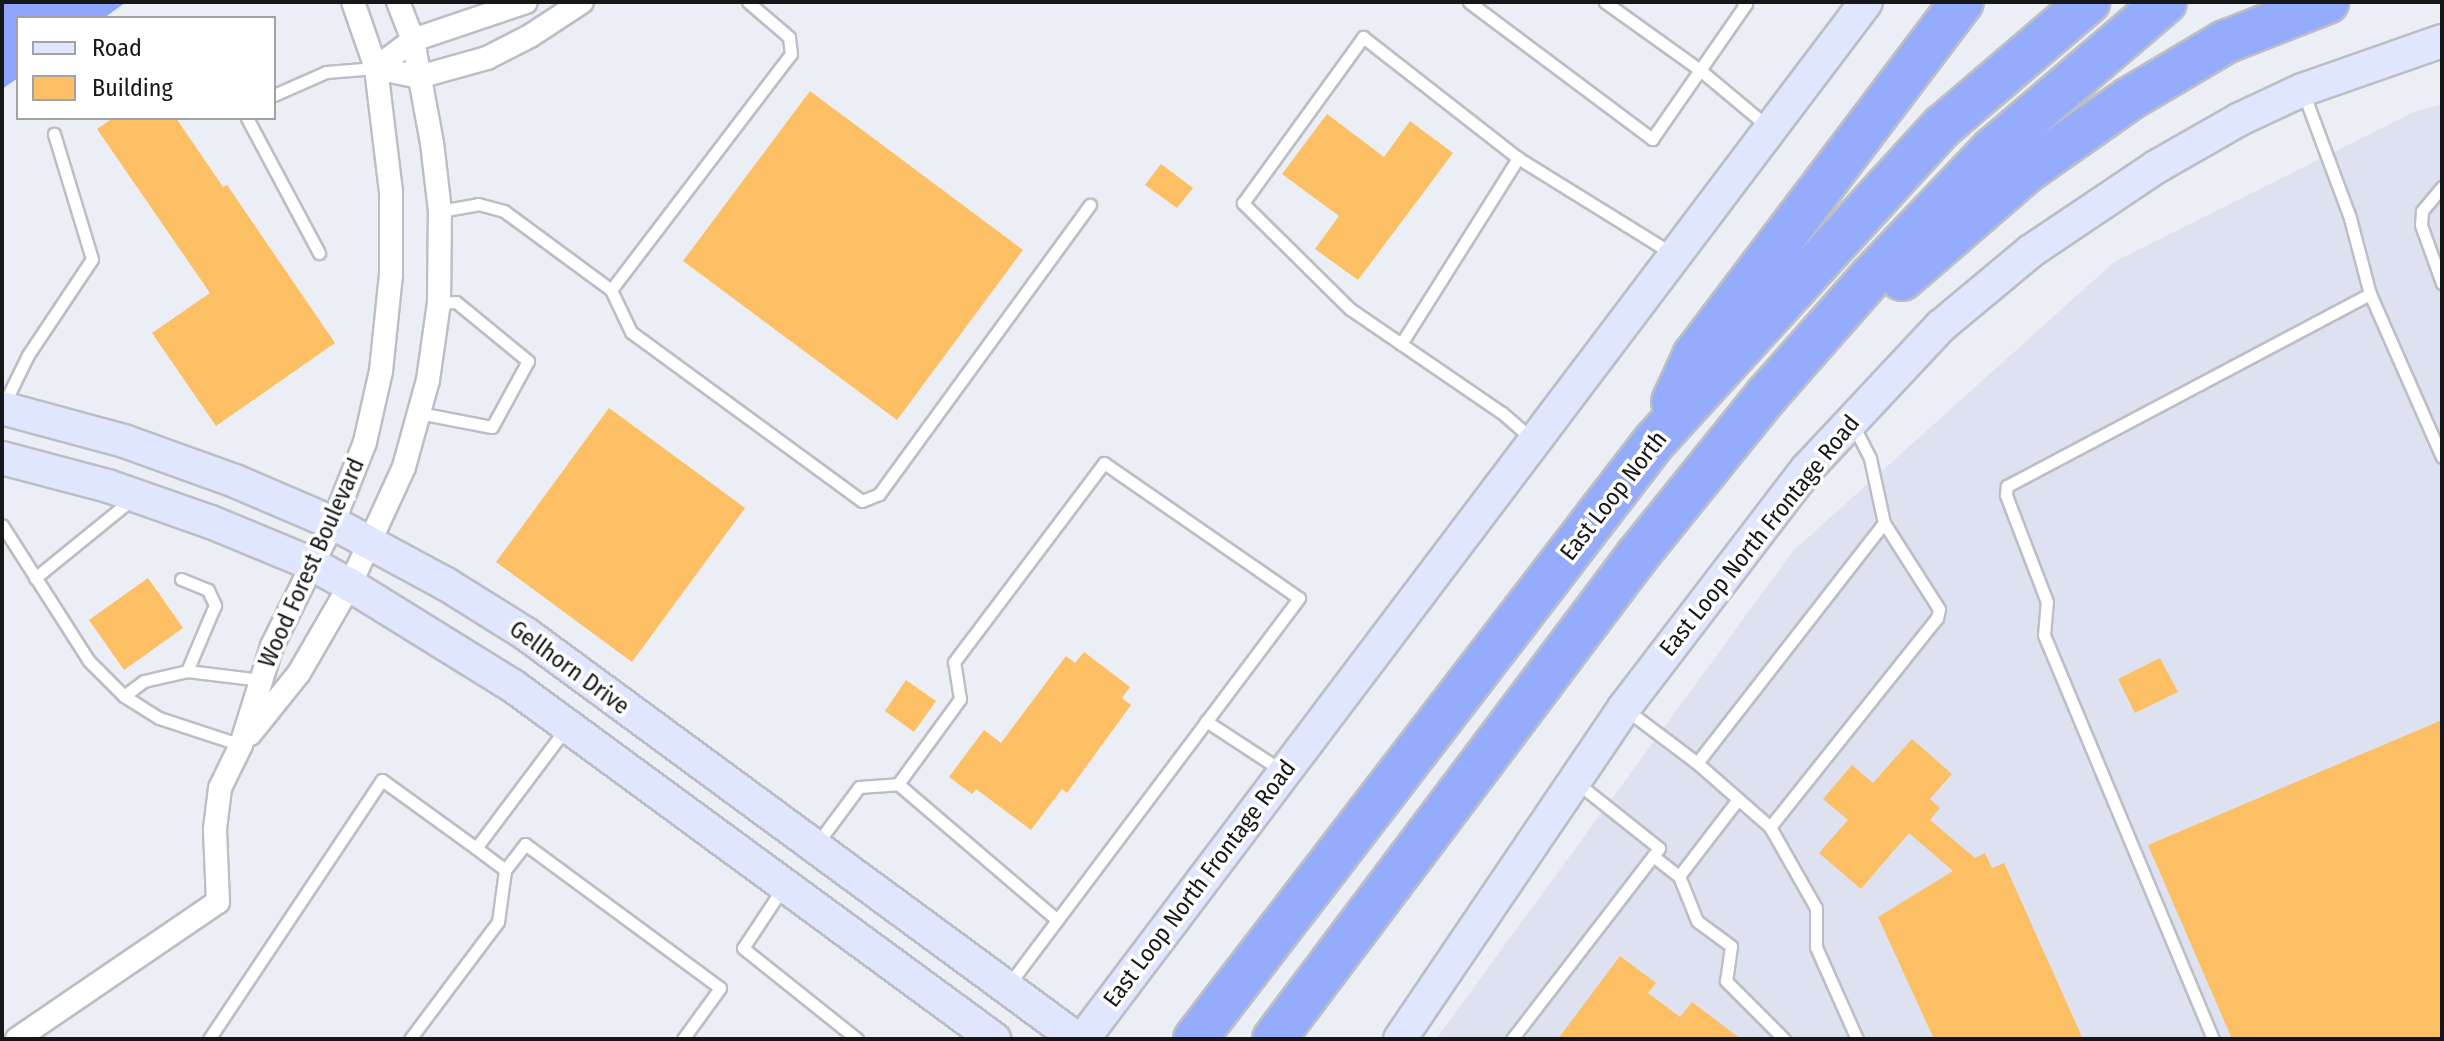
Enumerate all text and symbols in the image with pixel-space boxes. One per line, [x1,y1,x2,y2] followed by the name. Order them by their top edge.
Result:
[16,16,276,120] legend
[92,34,142,62] text: Road
[92,74,173,102] text: Building
[1654,410,1866,662] street label: East Loop North Frontage Road
[1555,426,1673,566] street label: East Loop North
[253,454,371,672] street label: Wood Forest Boulevard
[503,615,635,721] street label: Gellhorn Drive
[1098,755,1302,1013] street label: East Loop North Frontage Road

